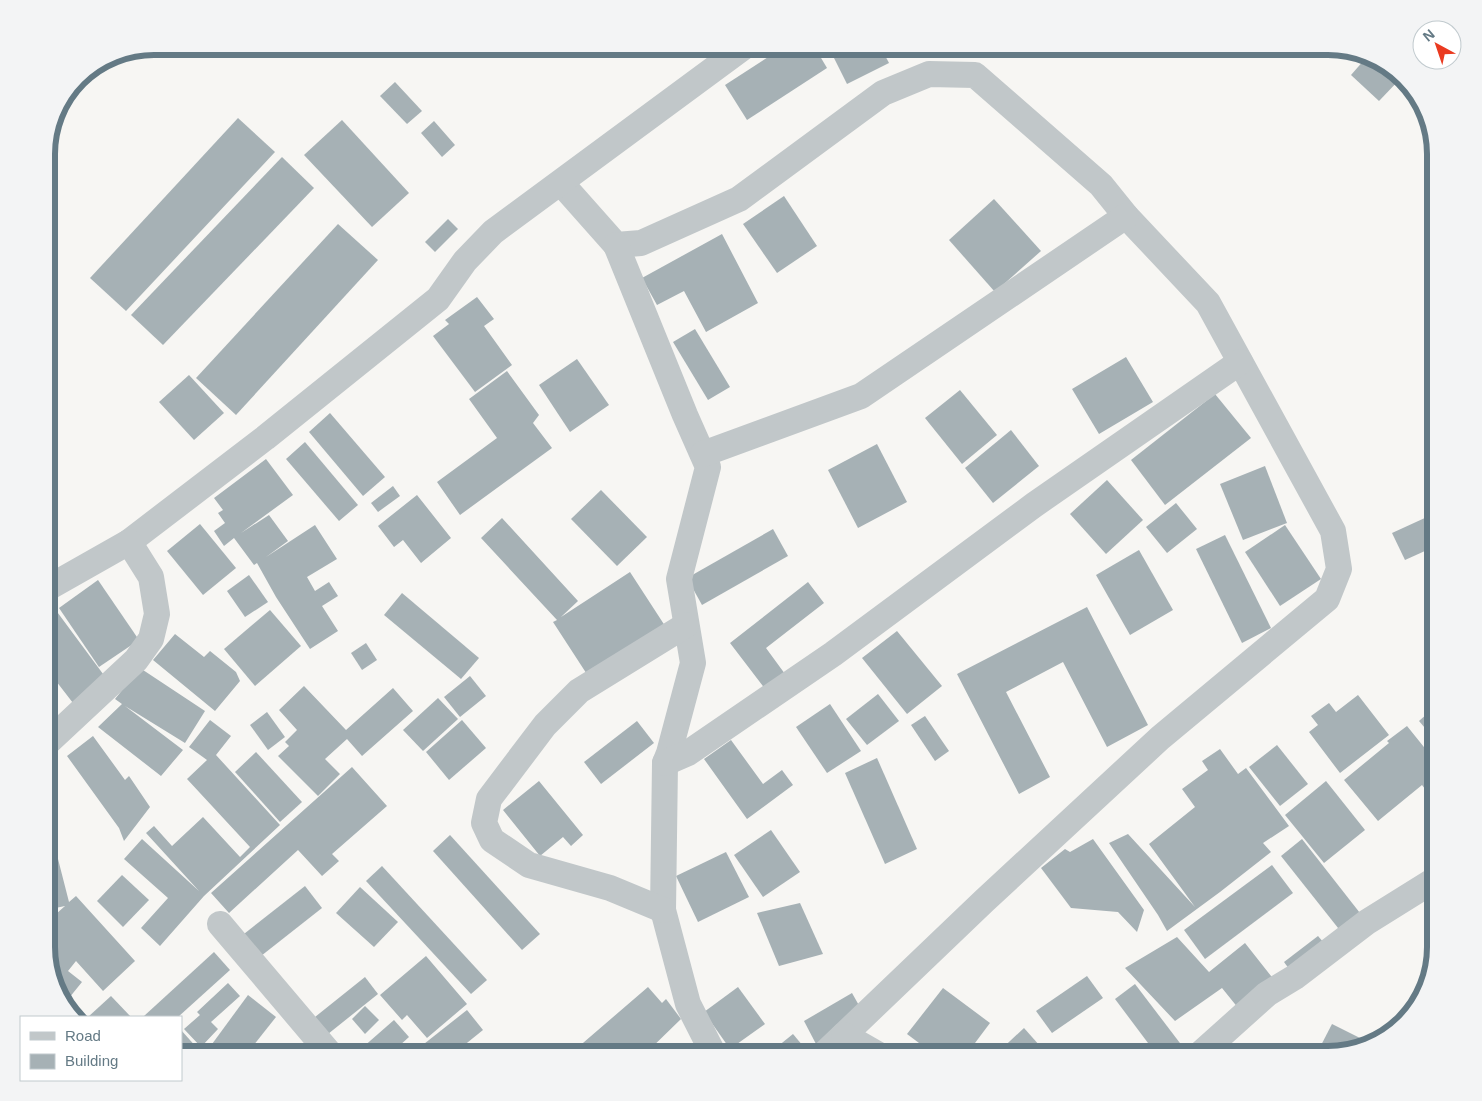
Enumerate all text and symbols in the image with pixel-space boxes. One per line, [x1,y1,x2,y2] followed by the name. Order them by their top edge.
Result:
[1412,20,1462,70] north arrow
[1420,26,1438,44] text: N
[20,1016,182,1081] legend
[65,1027,101,1044] text: Road
[65,1052,118,1069] text: Building

